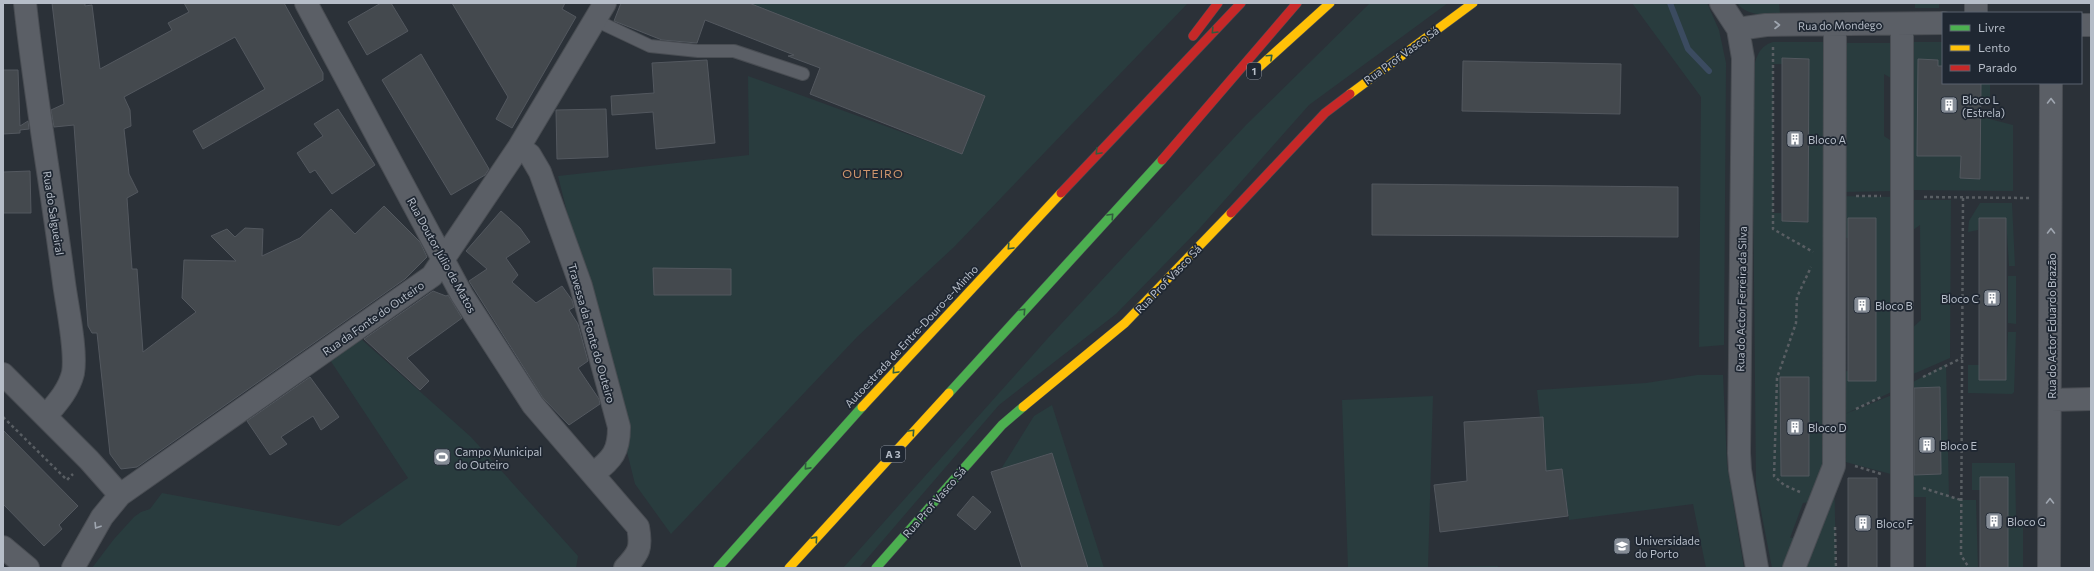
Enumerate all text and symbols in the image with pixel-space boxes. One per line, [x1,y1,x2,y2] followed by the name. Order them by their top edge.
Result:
[1942,12,2082,84] legend
[1798,18,1883,32] street label: Rua do Mondego
[1978,20,2005,34] text: Livre
[1774,21,1780,29] one-way arrow
[1361,23,1441,87] street label: Rua Prof Vasco Sá
[1211,26,1219,34] one-way arrow
[1978,40,2010,54] text: Lento
[1265,55,1272,62] one-way arrow
[1978,60,2017,74] text: Parado
[1247,63,1261,79] road number: 1
[1962,93,2005,119] place label: Bloco L (Estrela)
[1939,95,1959,115] building icon: Bloco L (Estrela)
[2047,98,2055,104] one-way arrow
[1785,129,1805,149] building icon: Bloco A
[1808,133,1847,146] place label: Bloco A
[1095,147,1103,155] one-way arrow
[842,166,904,180] district label: OUTEIRO
[41,170,67,256] street label: Rua do Salgueiral
[404,195,479,315] street label: Rua Doutor Júlio de Matos
[1107,213,1114,221] one-way arrow
[1733,226,1749,372] street label: Rua do Actor Ferreira da Silva
[2047,228,2055,234] one-way arrow
[1132,242,1204,316] street label: Rua Prof Vasco Sá
[1007,243,1014,250] one-way arrow
[2045,253,2058,399] street label: Rua do Actor Eduardo Brazão
[566,262,618,405] street label: Travessa da Fonte do Outeiro
[842,262,981,410] street label: Autoestrada de Entre-Douro-e-Minho
[320,278,427,358] street label: Rua da Fonte do Outeiro
[1982,288,2002,308] building icon: Bloco C
[1941,292,1979,305] place label: Bloco C
[1852,295,1872,315] building icon: Bloco B
[1875,299,1913,312] place label: Bloco B
[1019,308,1026,316] one-way arrow
[892,366,900,374] one-way arrow
[1785,417,1805,437] building icon: Bloco D
[1808,421,1847,434] place label: Bloco D
[907,430,914,437] one-way arrow
[1917,435,1937,455] building icon: Bloco E
[1940,439,1977,452] place label: Bloco E
[455,445,542,471] place label: Campo Municipal do Outeiro
[881,446,905,462] road number: A 3
[432,447,452,467] sports icon: Campo Municipal do Outeiro
[805,462,812,470] one-way arrow
[900,464,968,540] street label: Rua Prof Vasco Sá
[2046,498,2054,504] one-way arrow
[1984,511,2004,531] building icon: Bloco G
[1853,513,1873,533] building icon: Bloco F
[2007,515,2046,528] place label: Bloco G
[1876,517,1913,530] place label: Bloco F
[94,522,102,529] one-way arrow
[1635,534,1700,560] place label: Universidade do Porto
[810,536,818,544] one-way arrow
[1612,536,1632,556] school or university icon: Universidade do Porto

